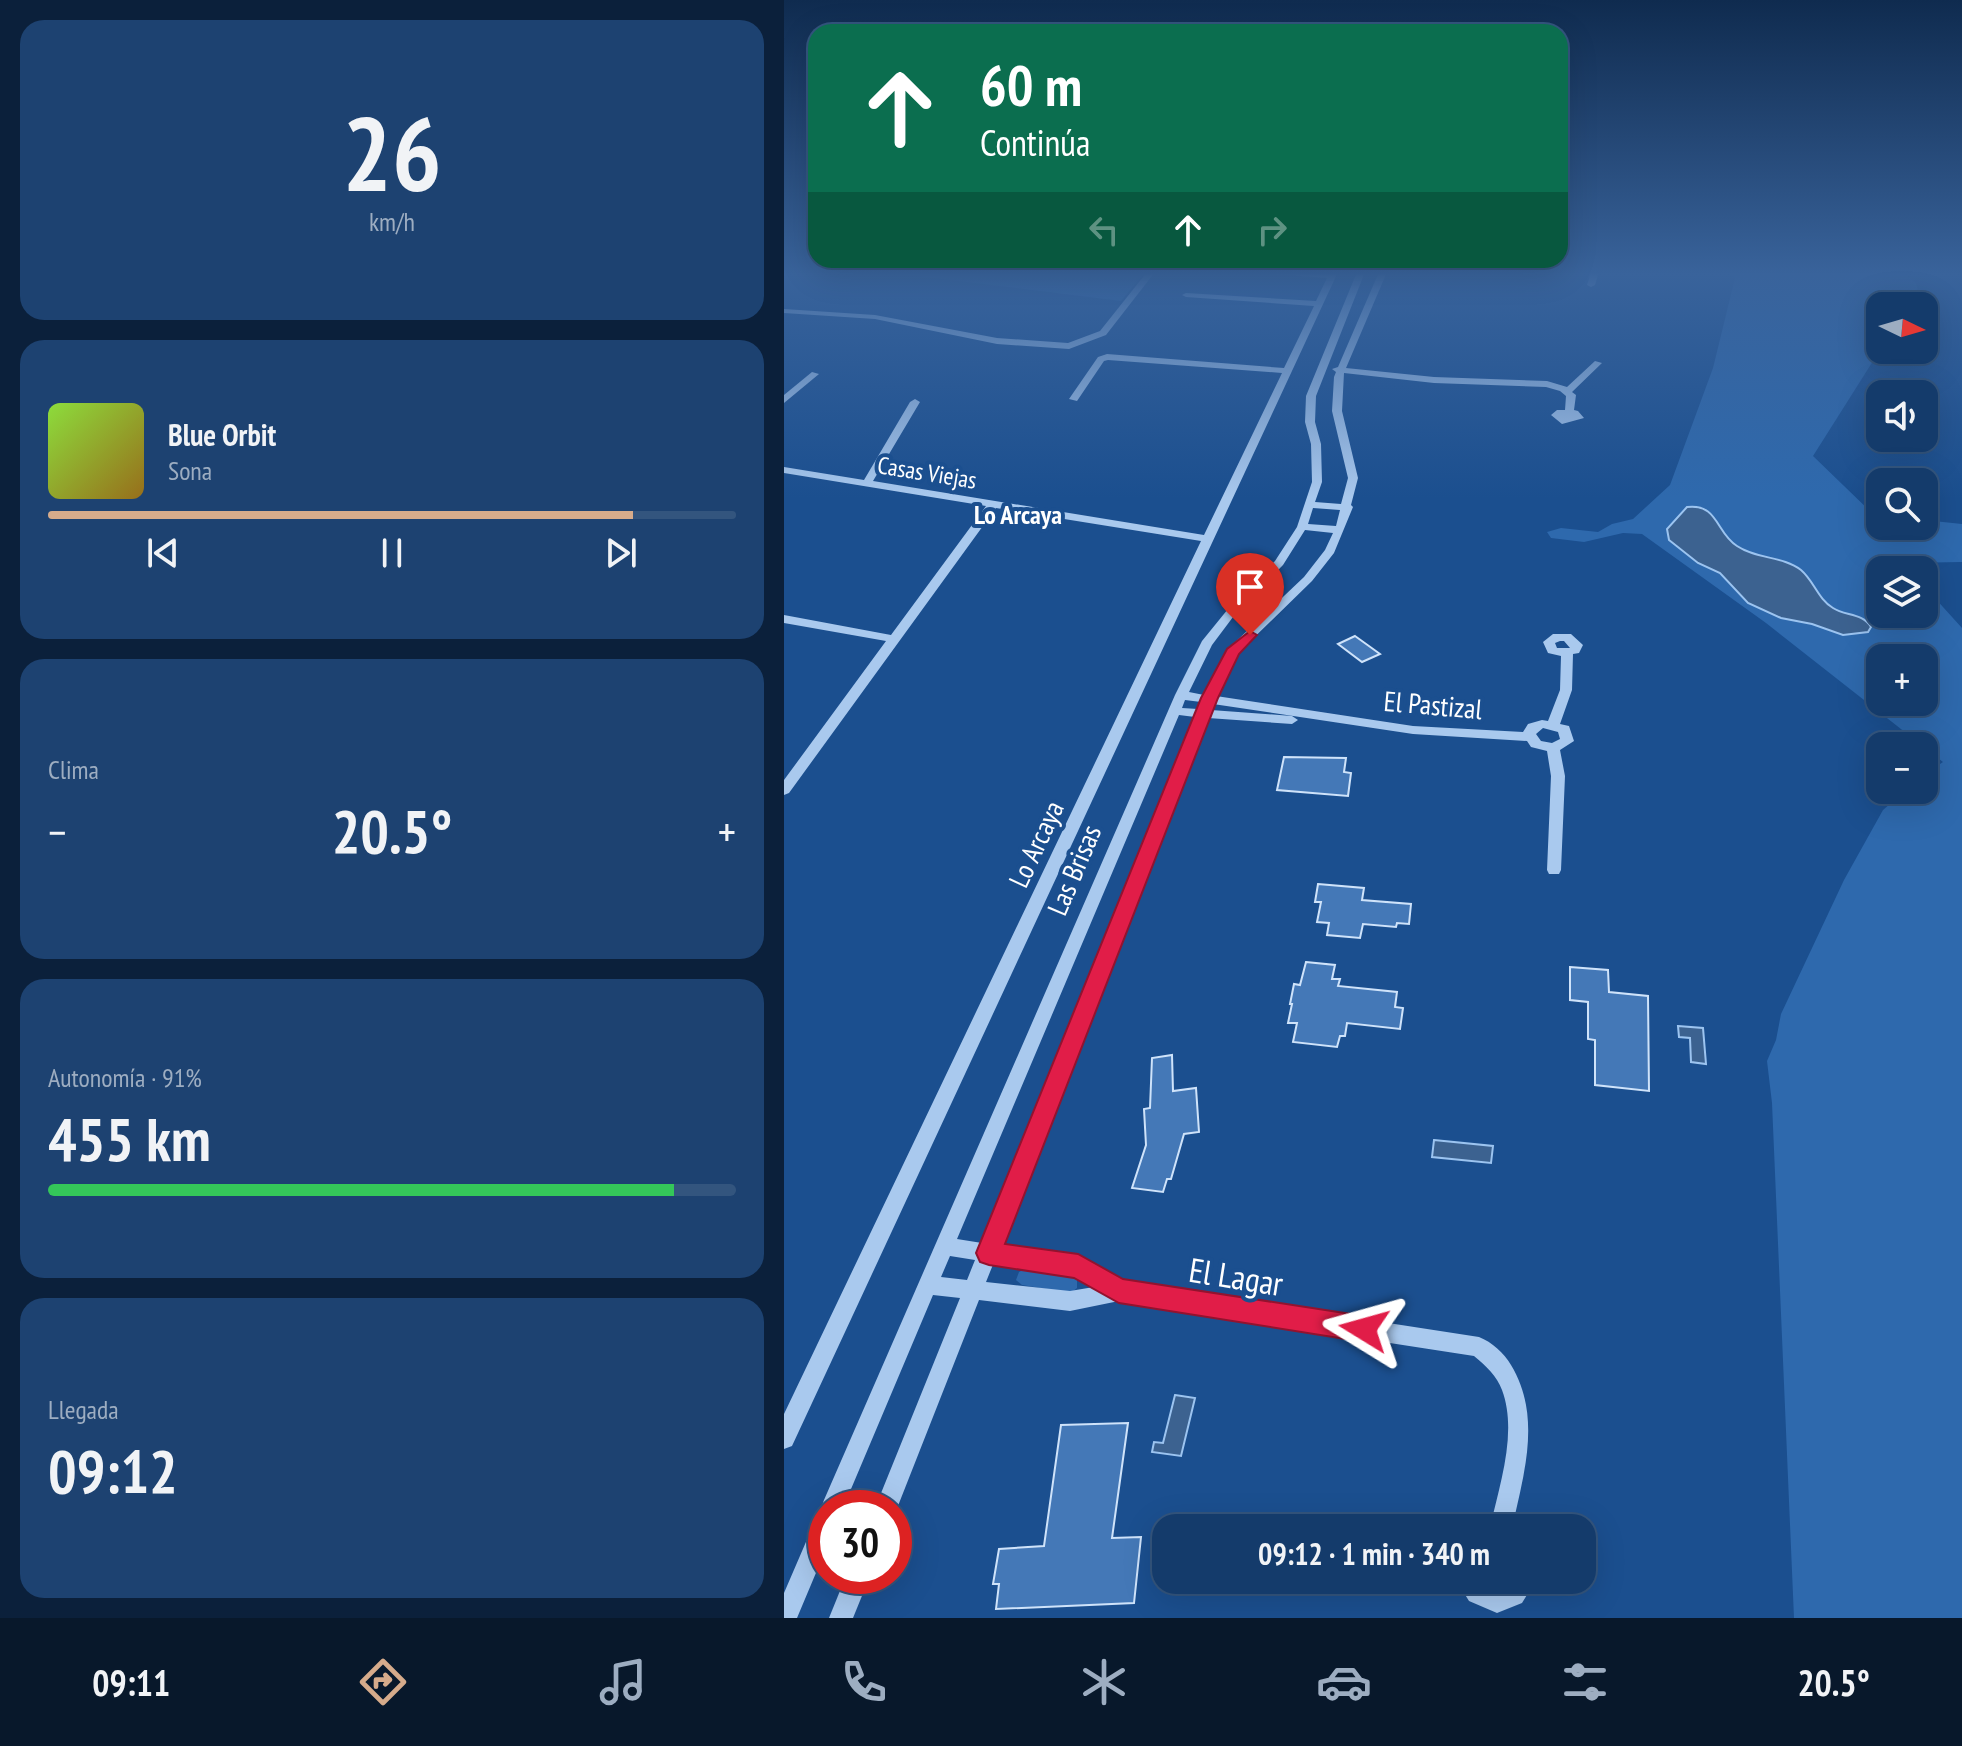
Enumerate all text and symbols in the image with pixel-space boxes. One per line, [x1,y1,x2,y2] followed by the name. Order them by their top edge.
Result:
[980,49,1082,121] text: 60 m
[848,56,952,160] icon: ahead
[342,85,442,220] text: 26
[980,119,1090,166] text: Continúa
[369,205,415,238] text: km/h
[1082,208,1126,252] icon: left
[1166,208,1210,252] icon: ahead
[1250,208,1294,252] icon: right
[1866,292,1938,364] north arrow
[1866,292,1938,804] map controls
[1866,380,1938,452] button: sound
[168,415,276,454] text: Blue Orbit
[875,449,979,496] street label: Casas Viejas
[168,454,212,487] text: Sona
[1866,468,1938,540] button: search
[974,498,1062,531] district label: Lo Arcaya
[141,531,185,575] icon: previous
[370,531,414,575] icon: pause
[599,531,643,575] icon: next
[1216,553,1284,635] pin
[1866,556,1938,628] button: layers
[1228,565,1272,609] icon: arrive
[1866,644,1938,716] button: +
[1382,682,1484,727] street label: El Pastizal
[1866,732,1938,804] button: −
[48,753,99,786] text: Clima
[332,792,452,870] text: 20.5°
[999,795,1072,893] street label: Lo Arcaya
[48,803,66,860] text: −
[718,803,736,860] text: +
[1038,819,1109,921] street label: Las Brisas
[48,1061,202,1094] text: Autonomía · 91%
[48,1100,211,1178] text: 455 km
[1186,1247,1287,1305] street label: El Lagar
[1322,1287,1406,1371] position arrow
[48,1393,119,1426] text: Llegada
[48,1432,178,1510] text: 09:12
[808,1490,912,1594] speed limit sign: 30
[1258,1534,1490,1573] text: 09:12 · 1 min · 340 m
[355,1654,411,1710] icon: directions
[595,1654,651,1710] icon: music
[836,1654,892,1710] icon: phone
[1076,1654,1132,1710] icon: climate
[1316,1654,1372,1710] icon: car
[1557,1654,1613,1710] icon: filters
[92,1659,170,1706] text: 09:11
[1797,1659,1870,1706] text: 20.5°

